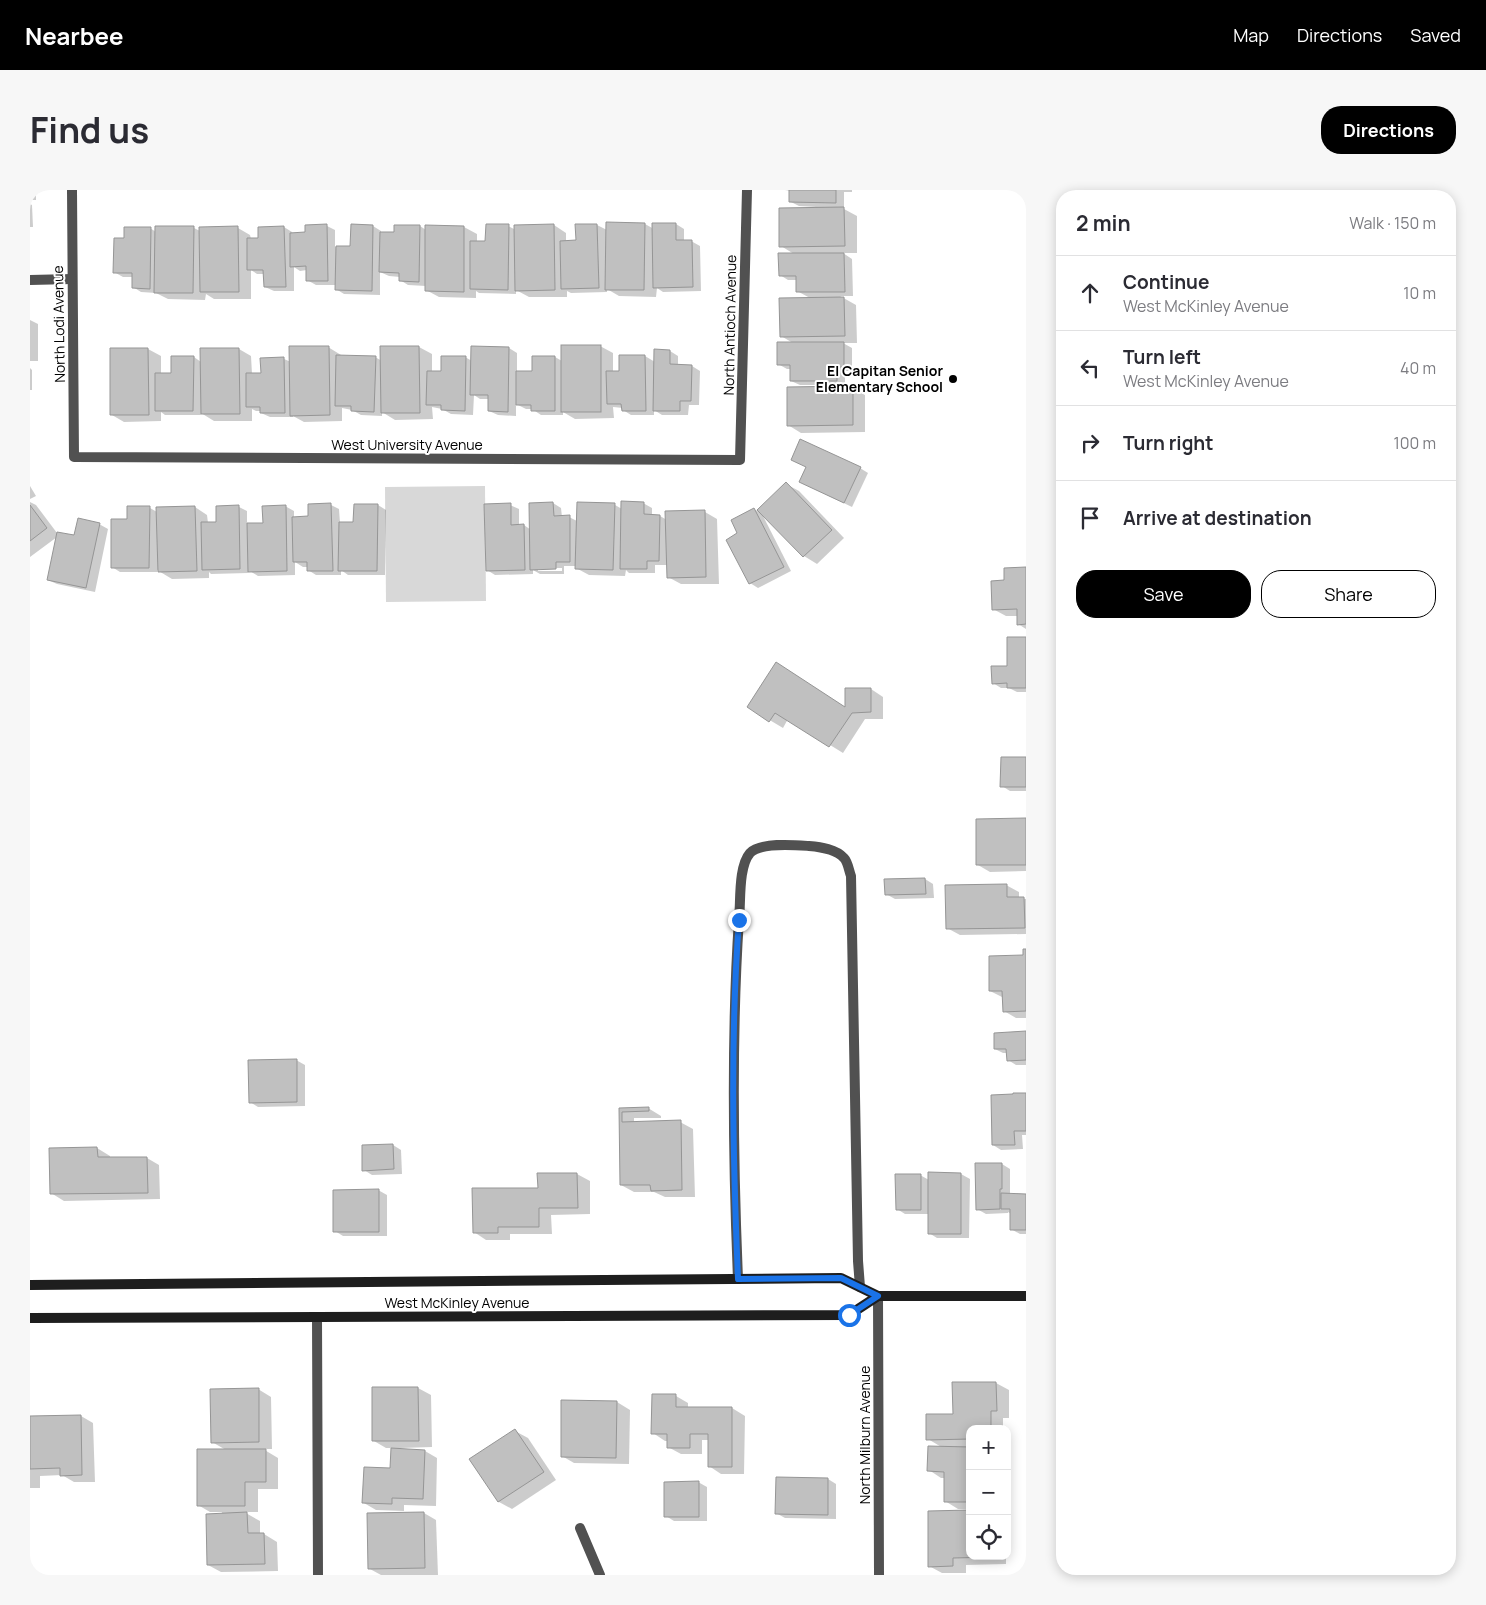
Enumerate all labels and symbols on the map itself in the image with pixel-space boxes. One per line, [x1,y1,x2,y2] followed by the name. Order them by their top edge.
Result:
[719,254,740,396] street label: North Antioch Avenue
[48,265,69,383] street label: North Lodi Avenue
[816,361,943,396] place label: El Capitan Senior Elementary School
[947,373,959,385] marker: El Capitan Senior Elementary School
[331,435,483,454] street label: West University Avenue
[728,909,751,932] route end
[384,1293,530,1312] street label: West McKinley Avenue
[838,1304,861,1327] route start
[855,1366,874,1504] street label: North Milburn Avenue

